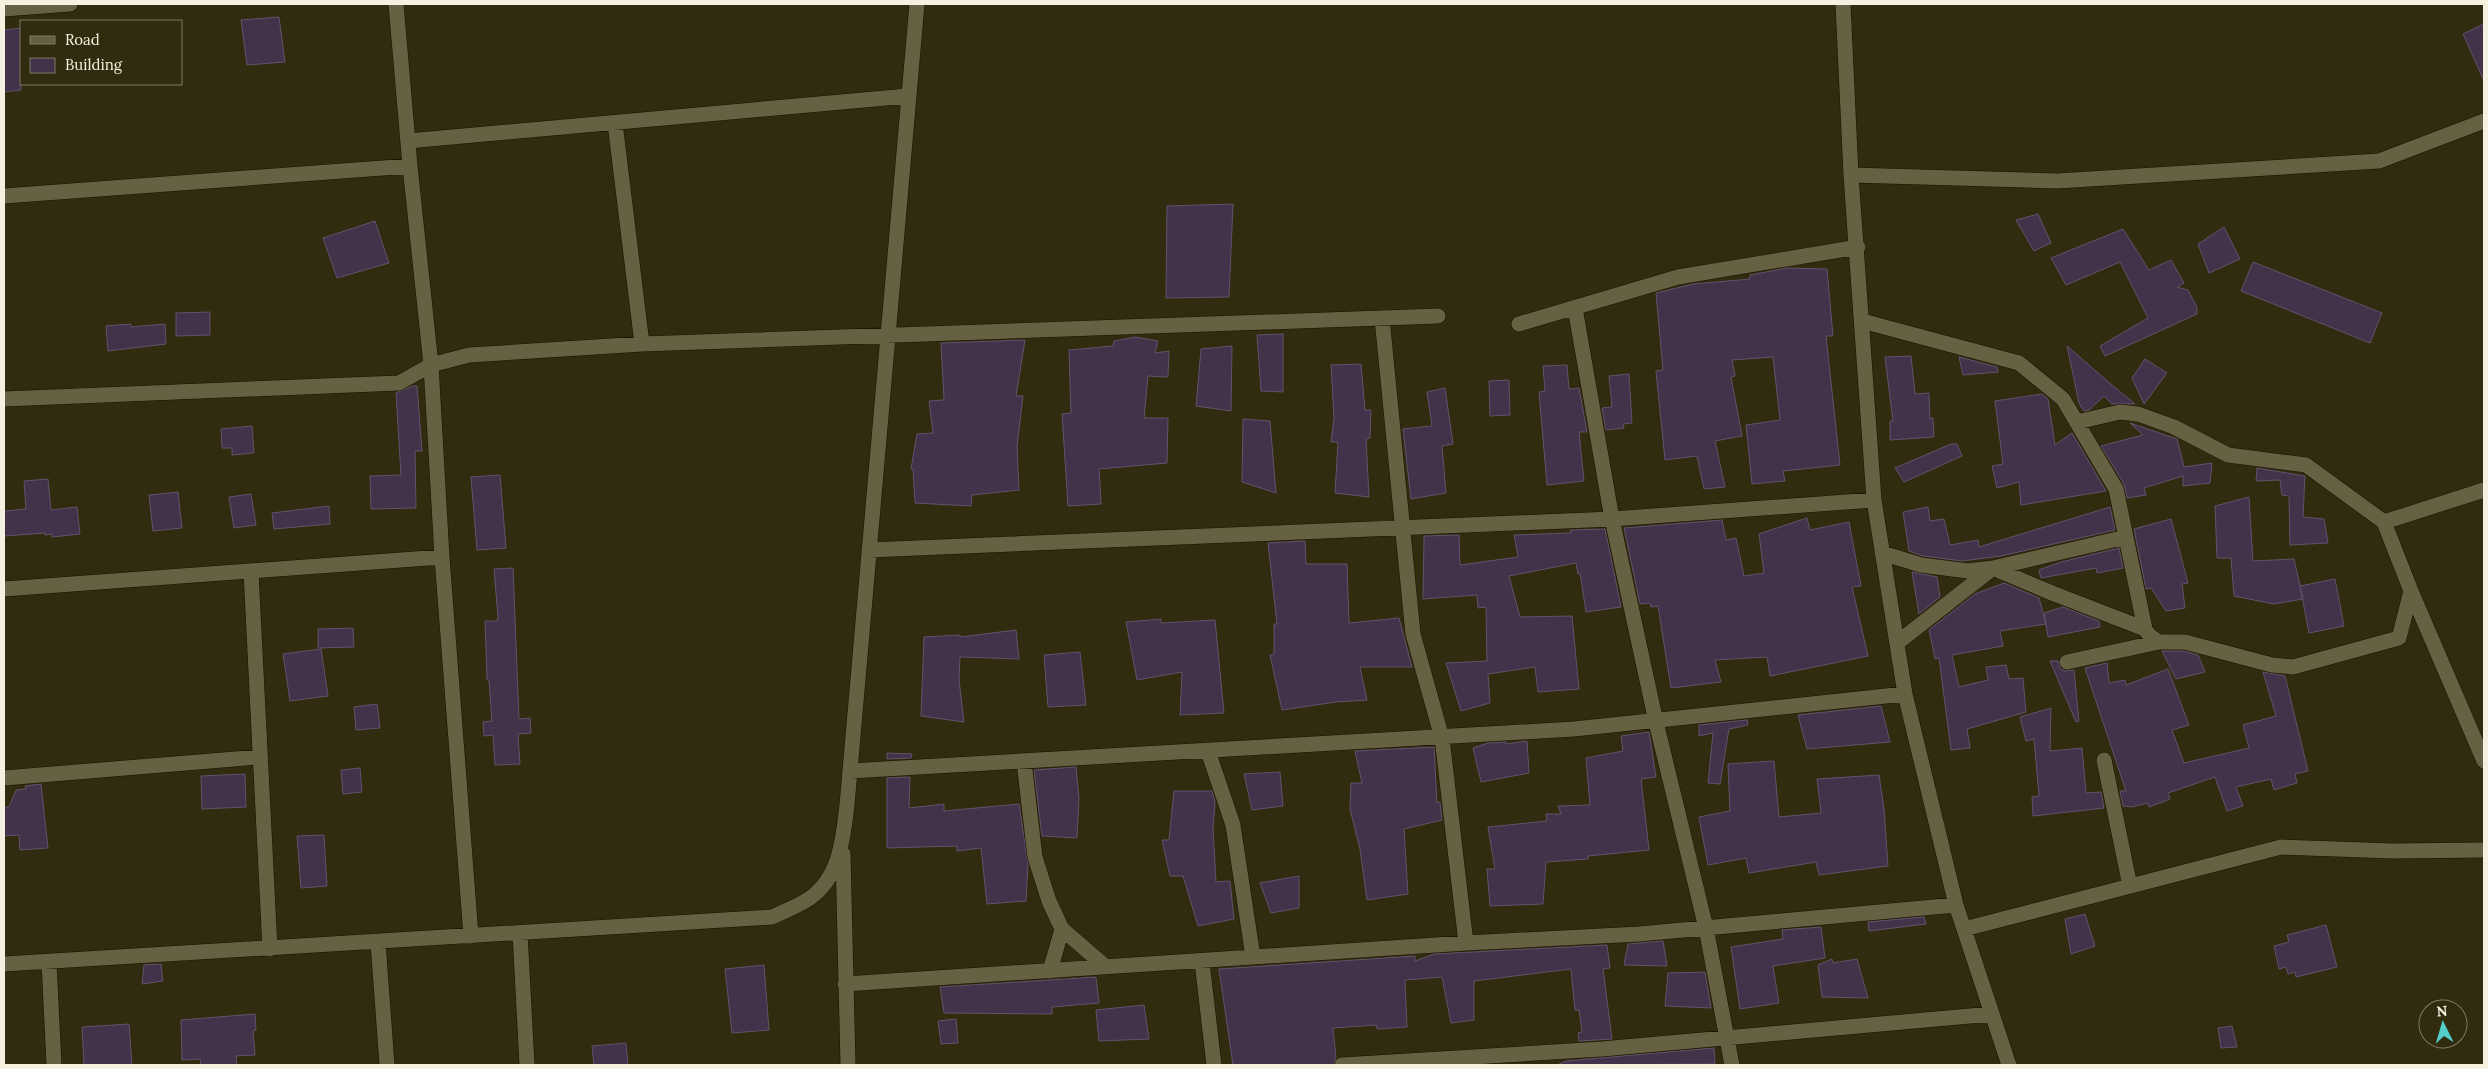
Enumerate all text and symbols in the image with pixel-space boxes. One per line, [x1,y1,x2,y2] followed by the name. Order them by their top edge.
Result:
[20,20,182,85] legend
[65,30,100,49] text: Road
[65,55,123,74] text: Building
[2418,999,2468,1049] north arrow
[2436,1002,2448,1020] text: N

